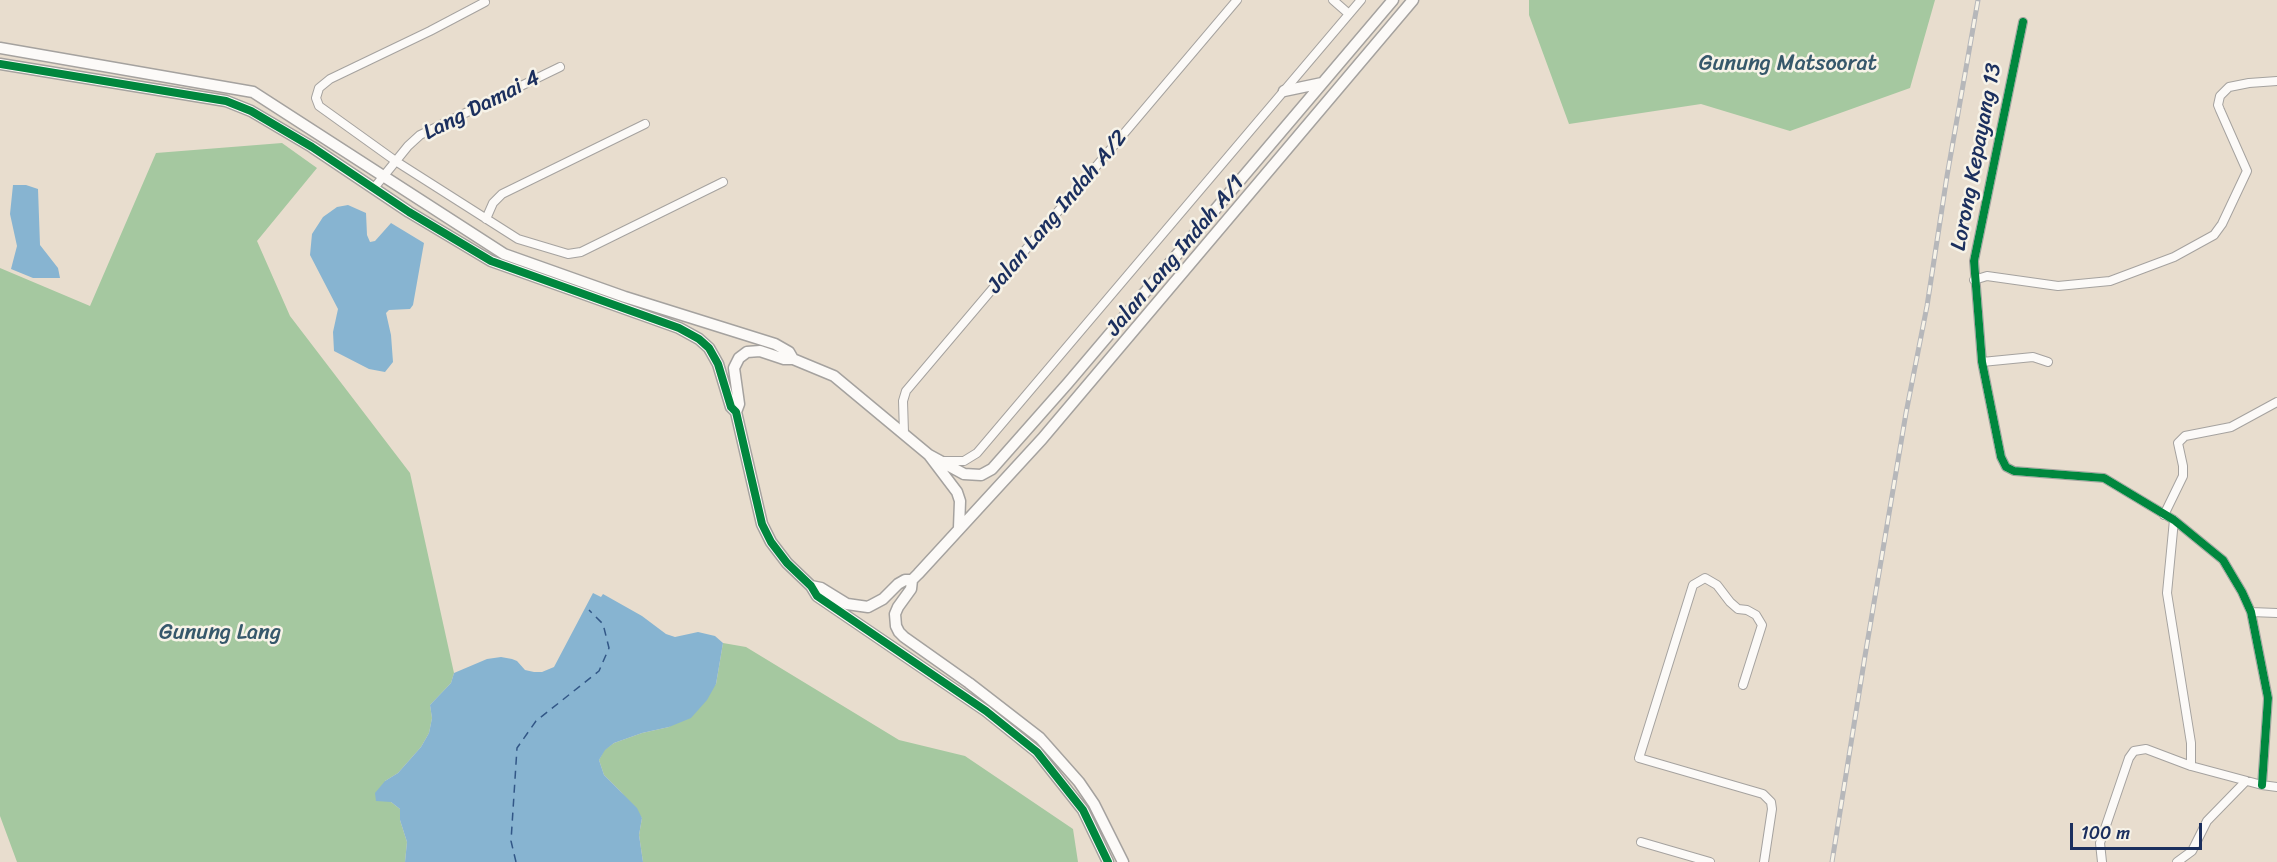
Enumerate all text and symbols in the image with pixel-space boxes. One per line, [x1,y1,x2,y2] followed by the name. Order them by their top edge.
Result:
[1699,51,1877,77] park label: Gunung Matsoorat
[1946,61,2008,253] street label: Lorong Kepayang 13
[419,65,545,147] street label: Lang Damai 4
[982,125,1134,299] street label: Jalan Lang Indah A/2
[1101,170,1251,342] street label: Jalan Lang Indah A/1
[159,620,281,646] park label: Gunung Lang
[2073,811,2205,849] scale bar
[2081,817,2130,849] text: 100 m

